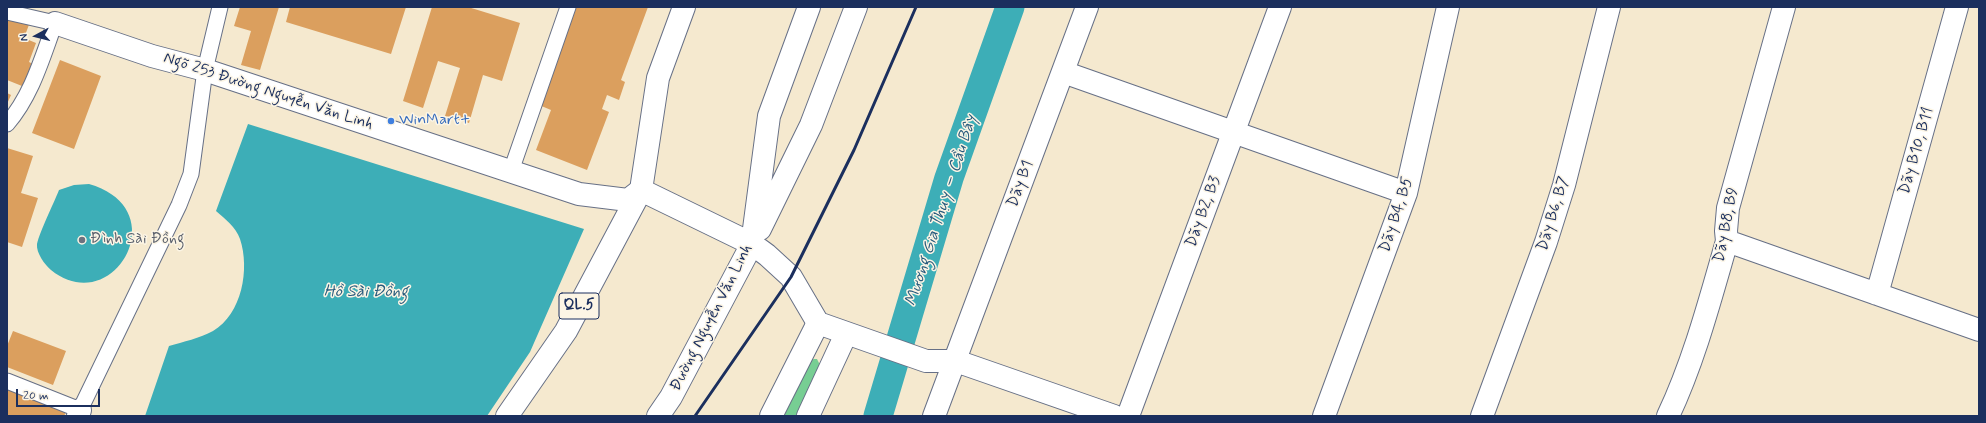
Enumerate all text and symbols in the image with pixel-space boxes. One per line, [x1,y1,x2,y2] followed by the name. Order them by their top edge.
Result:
[16,16,56,56] north arrow
[17,33,31,42] text: N
[161,49,375,135] street label: Ngõ 253 Đường Nguyễn Văn Linh
[1895,105,1939,197] street label: Dãy B10, B11
[399,111,471,131] place label: WinMart+
[902,113,982,309] water label: Mương Gia Thụy – Cầu Bây
[386,116,396,126] marker: WinMart+
[1004,158,1038,210] street label: Dãy B1
[1182,174,1226,250] street label: Dãy B2, B3
[1534,174,1574,254] street label: Dãy B6, B7
[1376,175,1418,255] street label: Dãy B4, B5
[1710,186,1744,264] street label: Dãy B8, B9
[90,230,184,250] place label: Đình Sài Đồng
[77,235,87,245] marker: Đình Sài Đồng
[667,241,757,395] street label: Đường Nguyễn Văn Linh
[324,282,408,302] water label: Hồ Sài Đồng
[559,293,599,319] road number: QL.5
[18,381,102,407] scale bar
[23,388,49,404] text: 20 m

